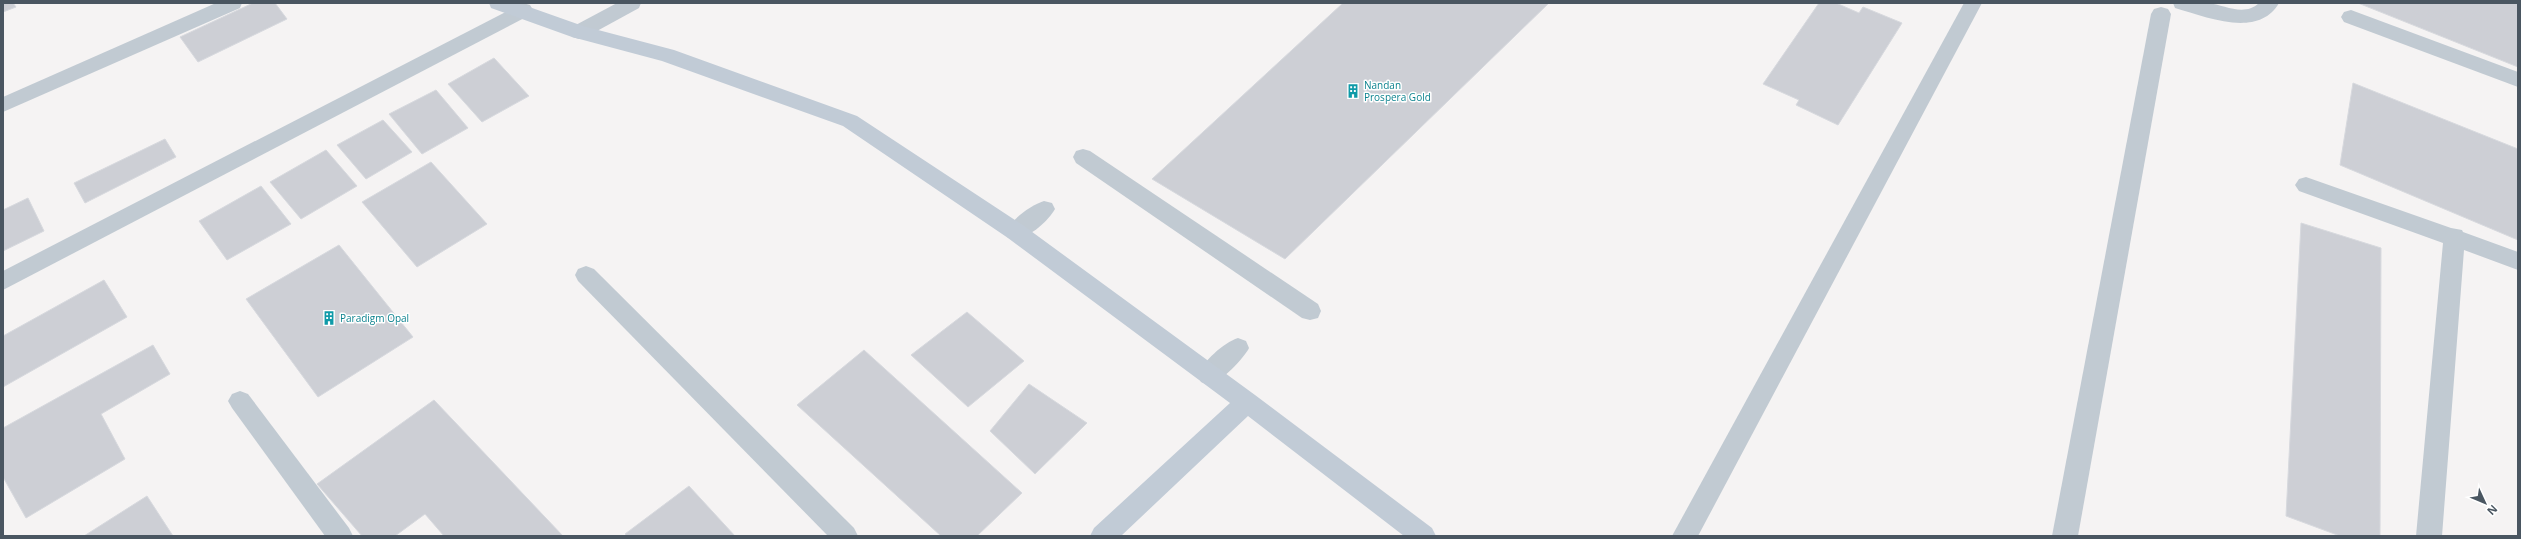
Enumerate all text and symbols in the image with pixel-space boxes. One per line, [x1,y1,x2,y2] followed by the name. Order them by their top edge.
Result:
[1364,78,1431,104] place label: Nandan Prospera Gold
[1345,83,1361,99] building icon: Nandan Prospera Gold
[321,310,337,326] building icon: Paradigm Opal
[340,311,409,325] place label: Paradigm Opal
[2465,483,2505,523] north arrow
[2484,502,2501,519] text: N

